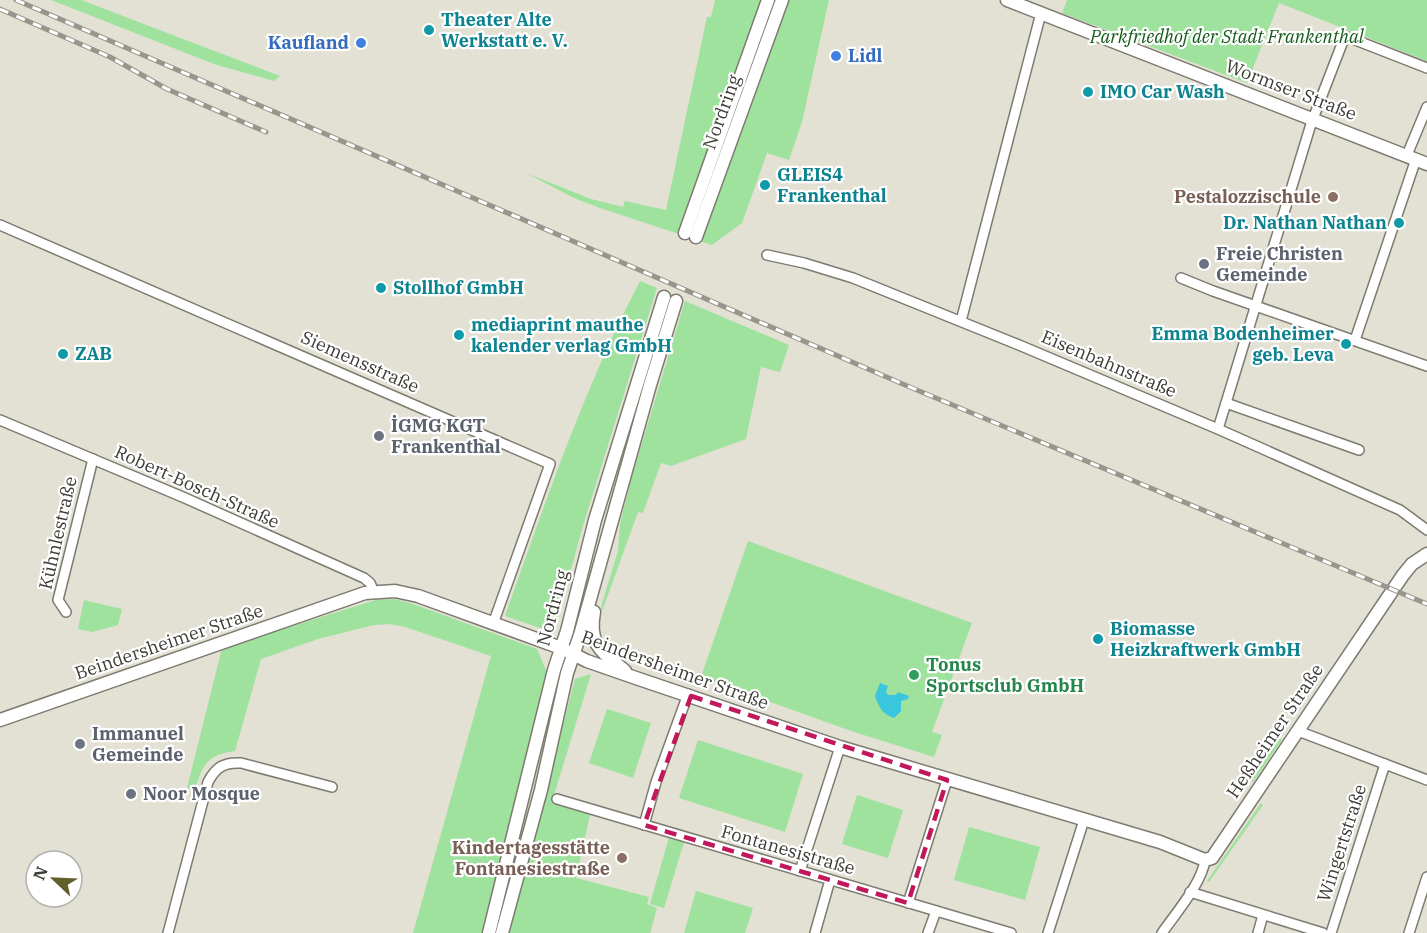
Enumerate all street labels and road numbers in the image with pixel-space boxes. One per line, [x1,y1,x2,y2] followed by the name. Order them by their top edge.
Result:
[1222,54,1360,125] street label: Wormser Straße
[697,71,746,152] street label: Nordring
[298,325,423,398] street label: Siemensstraße
[1038,325,1180,402] street label: Eisenbahnstraße
[111,440,283,533] street label: Robert-Bosch-Straße
[33,474,82,592] street label: Kühnlestraße
[531,567,574,648] street label: Nordring
[72,598,266,685] street label: Beindersheimer Straße
[578,625,772,714] street label: Beindersheimer Straße
[1221,659,1328,802] street label: Heßheimer Straße
[1312,781,1371,904] street label: Wingertstraße
[719,819,858,880] street label: Fontanesistraße

